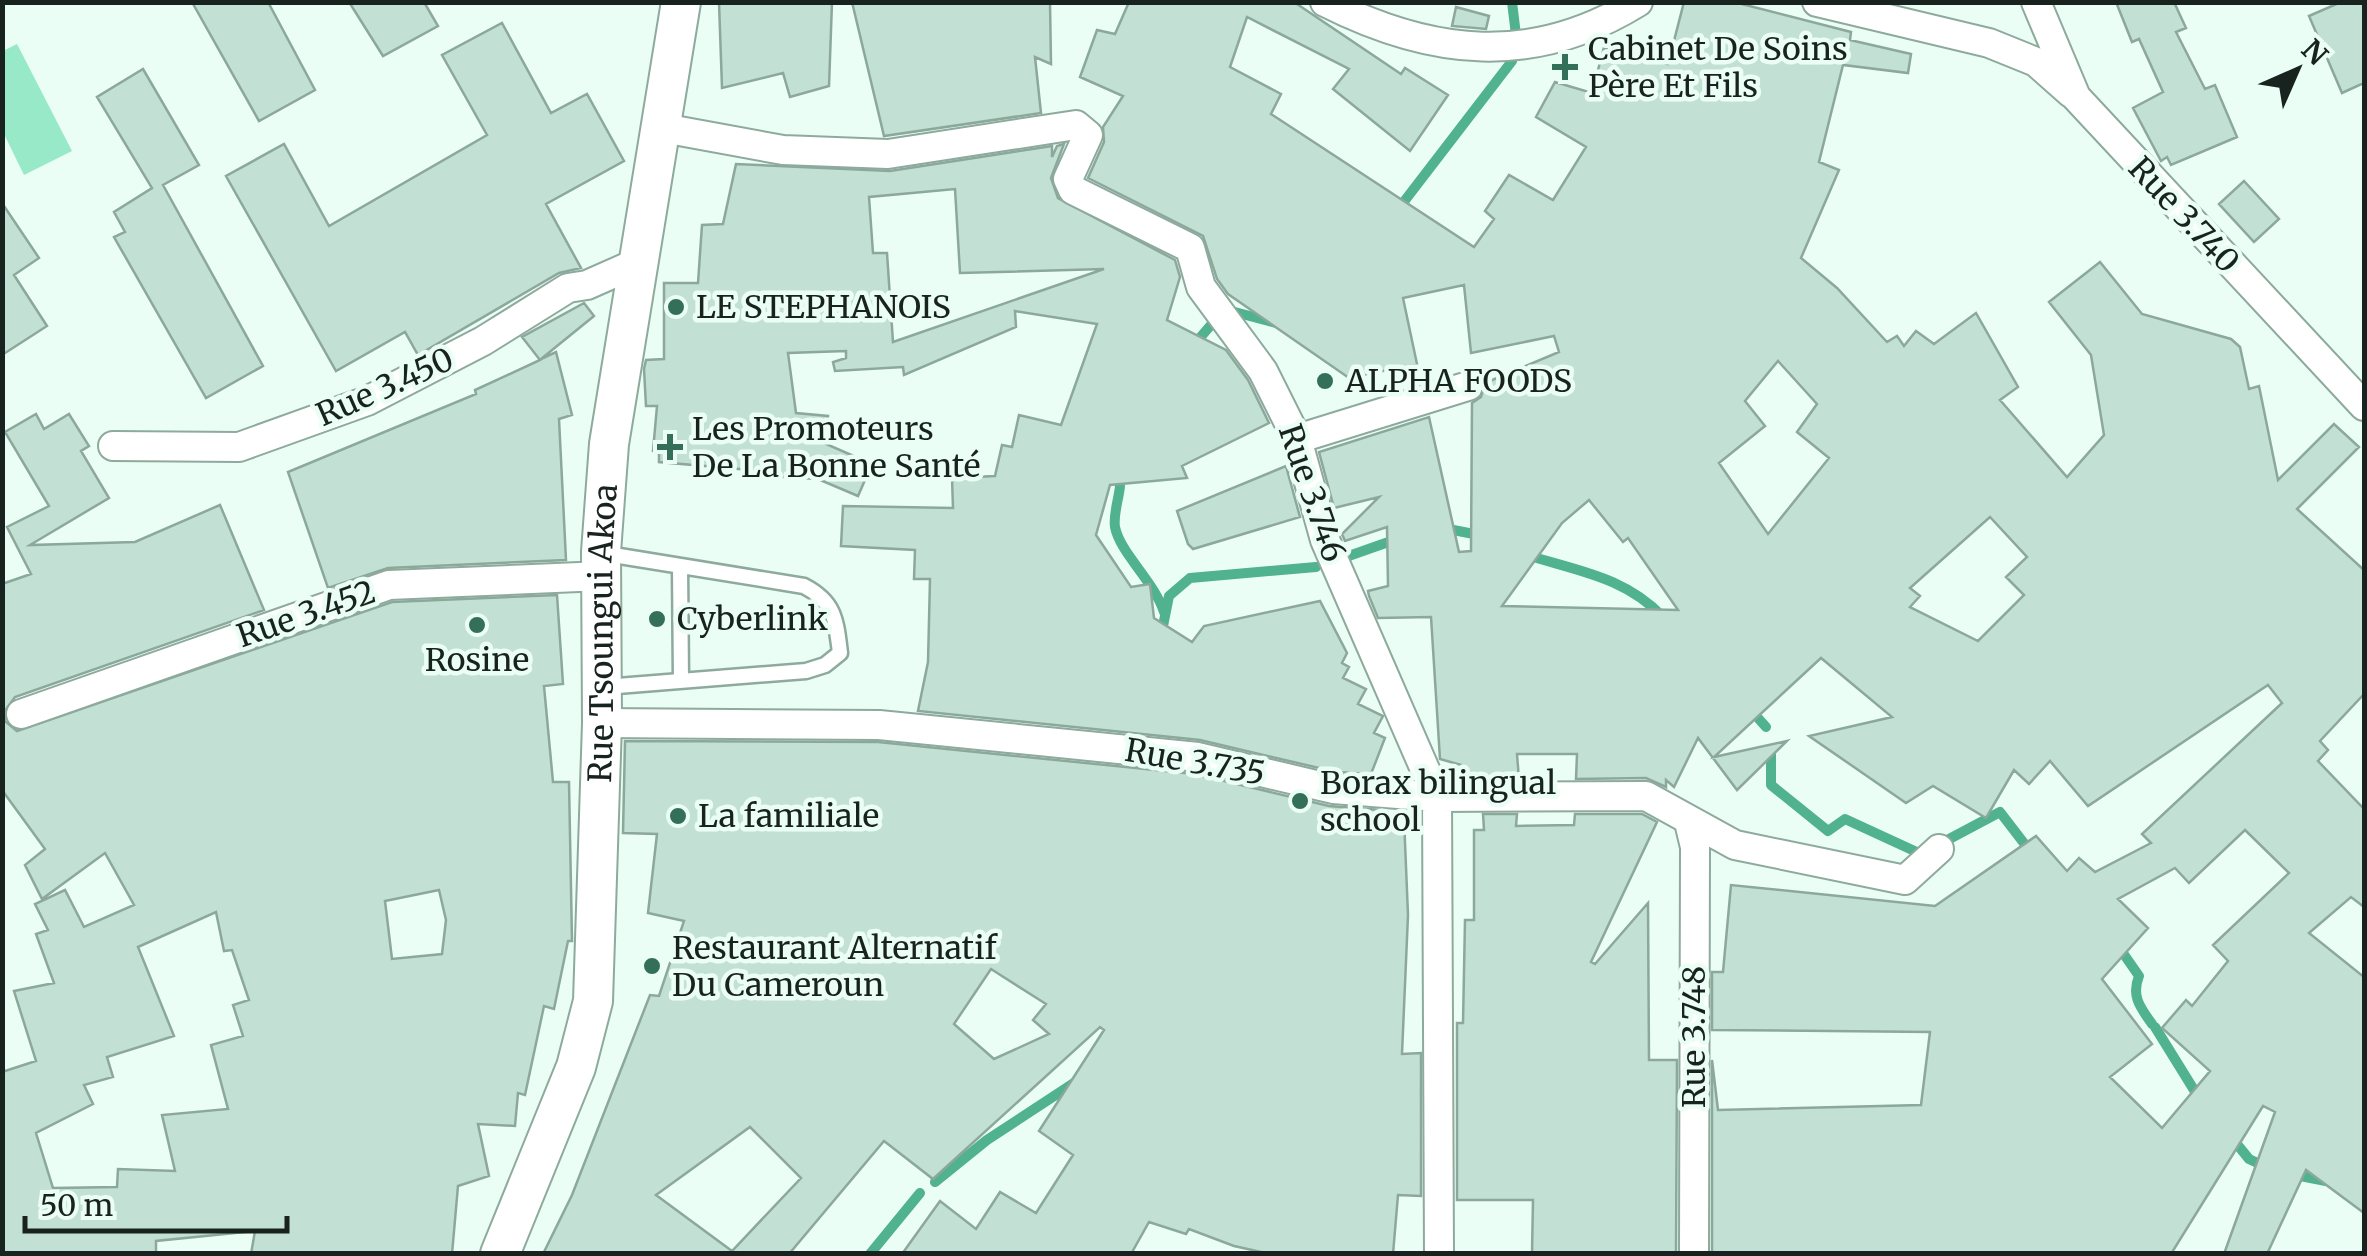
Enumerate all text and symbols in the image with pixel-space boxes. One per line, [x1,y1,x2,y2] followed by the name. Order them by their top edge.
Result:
[2247,20,2347,120] north arrow
[1588,29,1848,106] place label: Cabinet De Soins Père Et Fils
[2294,32,2335,73] text: N
[1552,54,1578,80] marker: Cabinet De Soins Père Et Fils
[2120,149,2248,281] street label: Rue 3.740
[696,287,951,327] place label: LE STEPHANOIS
[665,296,687,318] marker: LE STEPHANOIS
[310,339,460,435] street label: Rue 3.450
[1344,361,1572,401] place label: ALPHA FOODS
[1314,370,1336,392] marker: ALPHA FOODS
[692,409,980,486] place label: Les Promoteurs De La Bonne Santé
[1270,419,1354,567] street label: Rue 3.746
[657,434,683,460] marker: Les Promoteurs De La Bonne Santé
[580,482,626,783] street label: Rue Tsoungui Akoa
[232,572,380,656] street label: Rue 3.452
[677,599,828,639] place label: Cyberlink
[646,608,668,630] marker: Cyberlink
[466,614,488,636] marker: Rosine
[425,640,529,680] place label: Rosine
[1122,730,1268,794] street label: Rue 3.735
[1320,763,1556,840] place label: Borax bilingual school
[1289,790,1311,812] marker: Borax bilingual school
[698,796,879,836] place label: La familiale
[667,805,689,827] marker: La familiale
[672,928,999,1005] place label: Restaurant Alternatif Du Cameroun
[641,955,663,977] marker: Restaurant Alternatif Du Cameroun
[1674,966,1714,1108] street label: Rue 3.748
[25,1171,288,1233] scale bar
[40,1186,113,1224] text: 50 m

